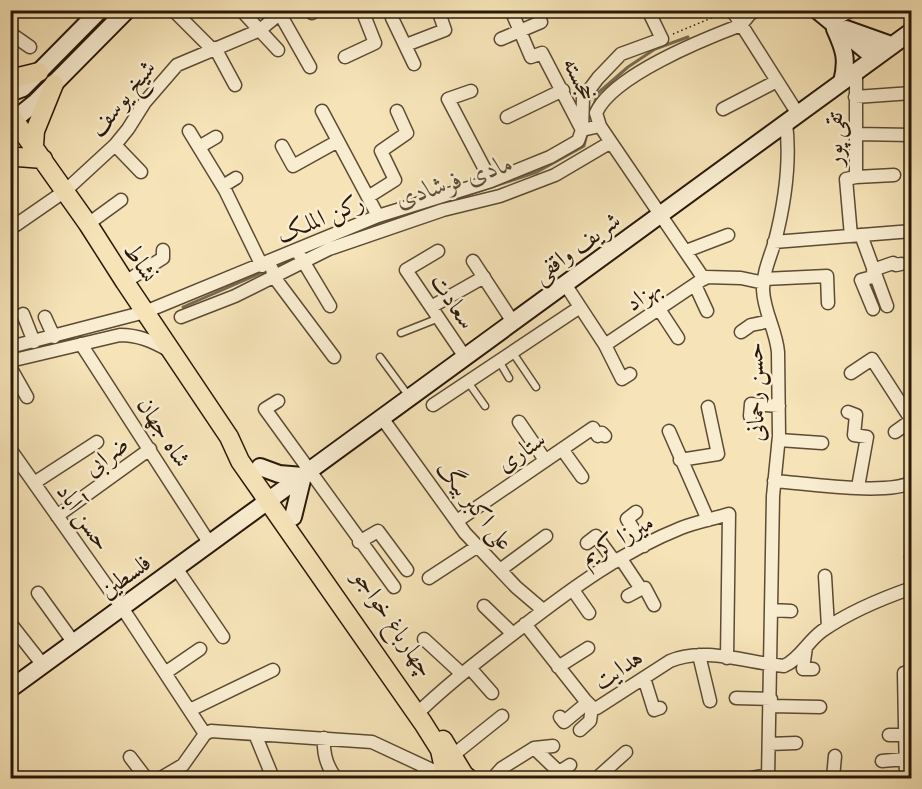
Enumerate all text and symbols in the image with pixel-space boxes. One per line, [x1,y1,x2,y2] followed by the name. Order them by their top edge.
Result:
[555,52,603,107] street label: خجسته
[83,54,167,146] street label: شیخ یوسف
[820,112,851,168] street label: تقی پور
[391,147,518,216] water label: مادی فرشادی
[272,187,369,252] street label: رکن الملک
[527,206,627,291] street label: شریف واقفی
[115,237,164,289] street label: نشاط
[422,268,482,336] street label: سعادت
[620,273,668,319] street label: بهزاد
[740,342,773,442] street label: حسن رحمانی
[129,392,197,474] street label: شاه جهان
[491,425,552,480] street label: ستاری
[78,430,136,484] street label: ضرابی
[428,454,520,557] street label: علی اکبر بیگ
[48,478,117,558] street label: حسن آباد
[576,508,662,577] street label: میرزا کریم
[94,548,158,606] street label: فلسطین
[342,562,440,685] street label: چهارباغ خواجو
[588,643,649,698] street label: هدایت

